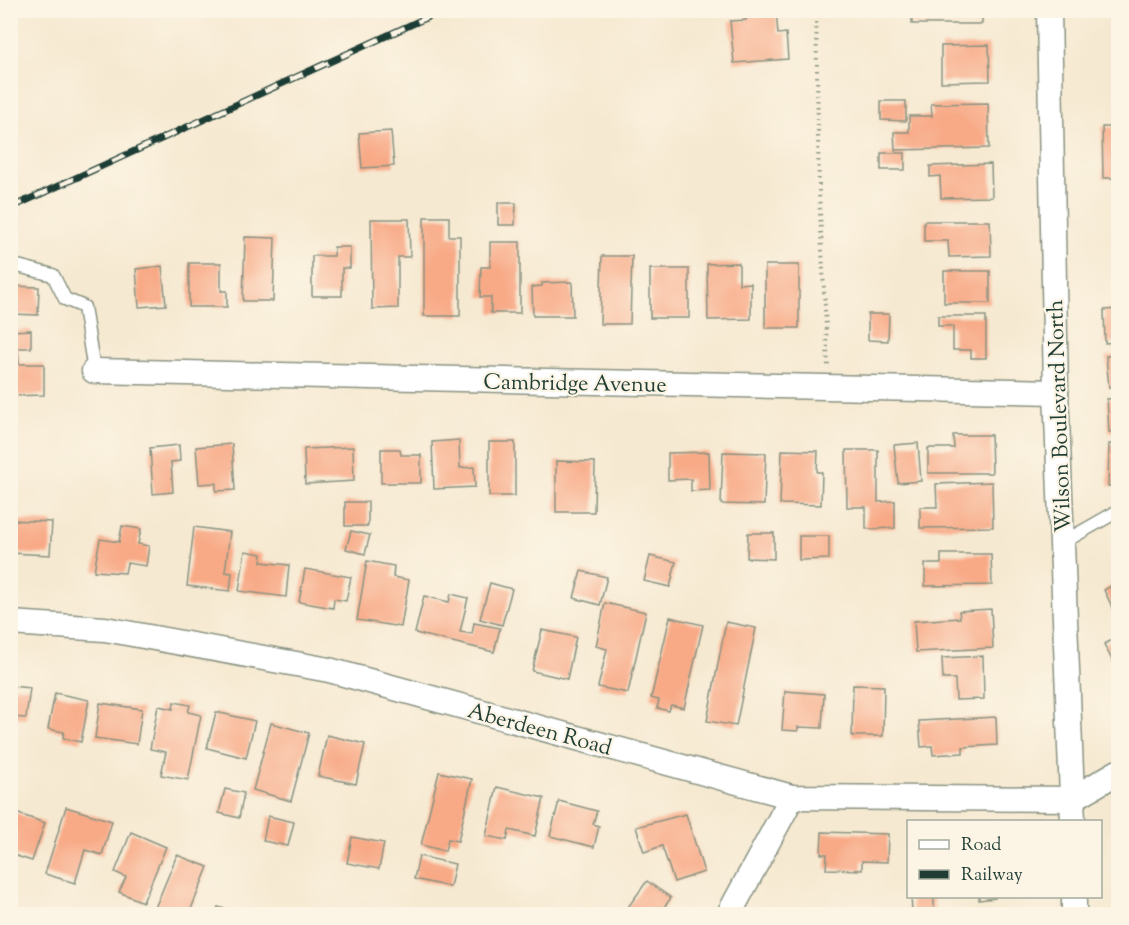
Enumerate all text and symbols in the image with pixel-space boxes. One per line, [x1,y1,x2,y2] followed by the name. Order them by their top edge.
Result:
[1041,299,1081,533] street label: Wilson Boulevard North
[483,367,667,403] street label: Cambridge Avenue
[464,696,615,766] street label: Aberdeen Road
[907,820,1102,898] legend
[961,833,1001,859] text: Road
[961,863,1023,889] text: Railway

